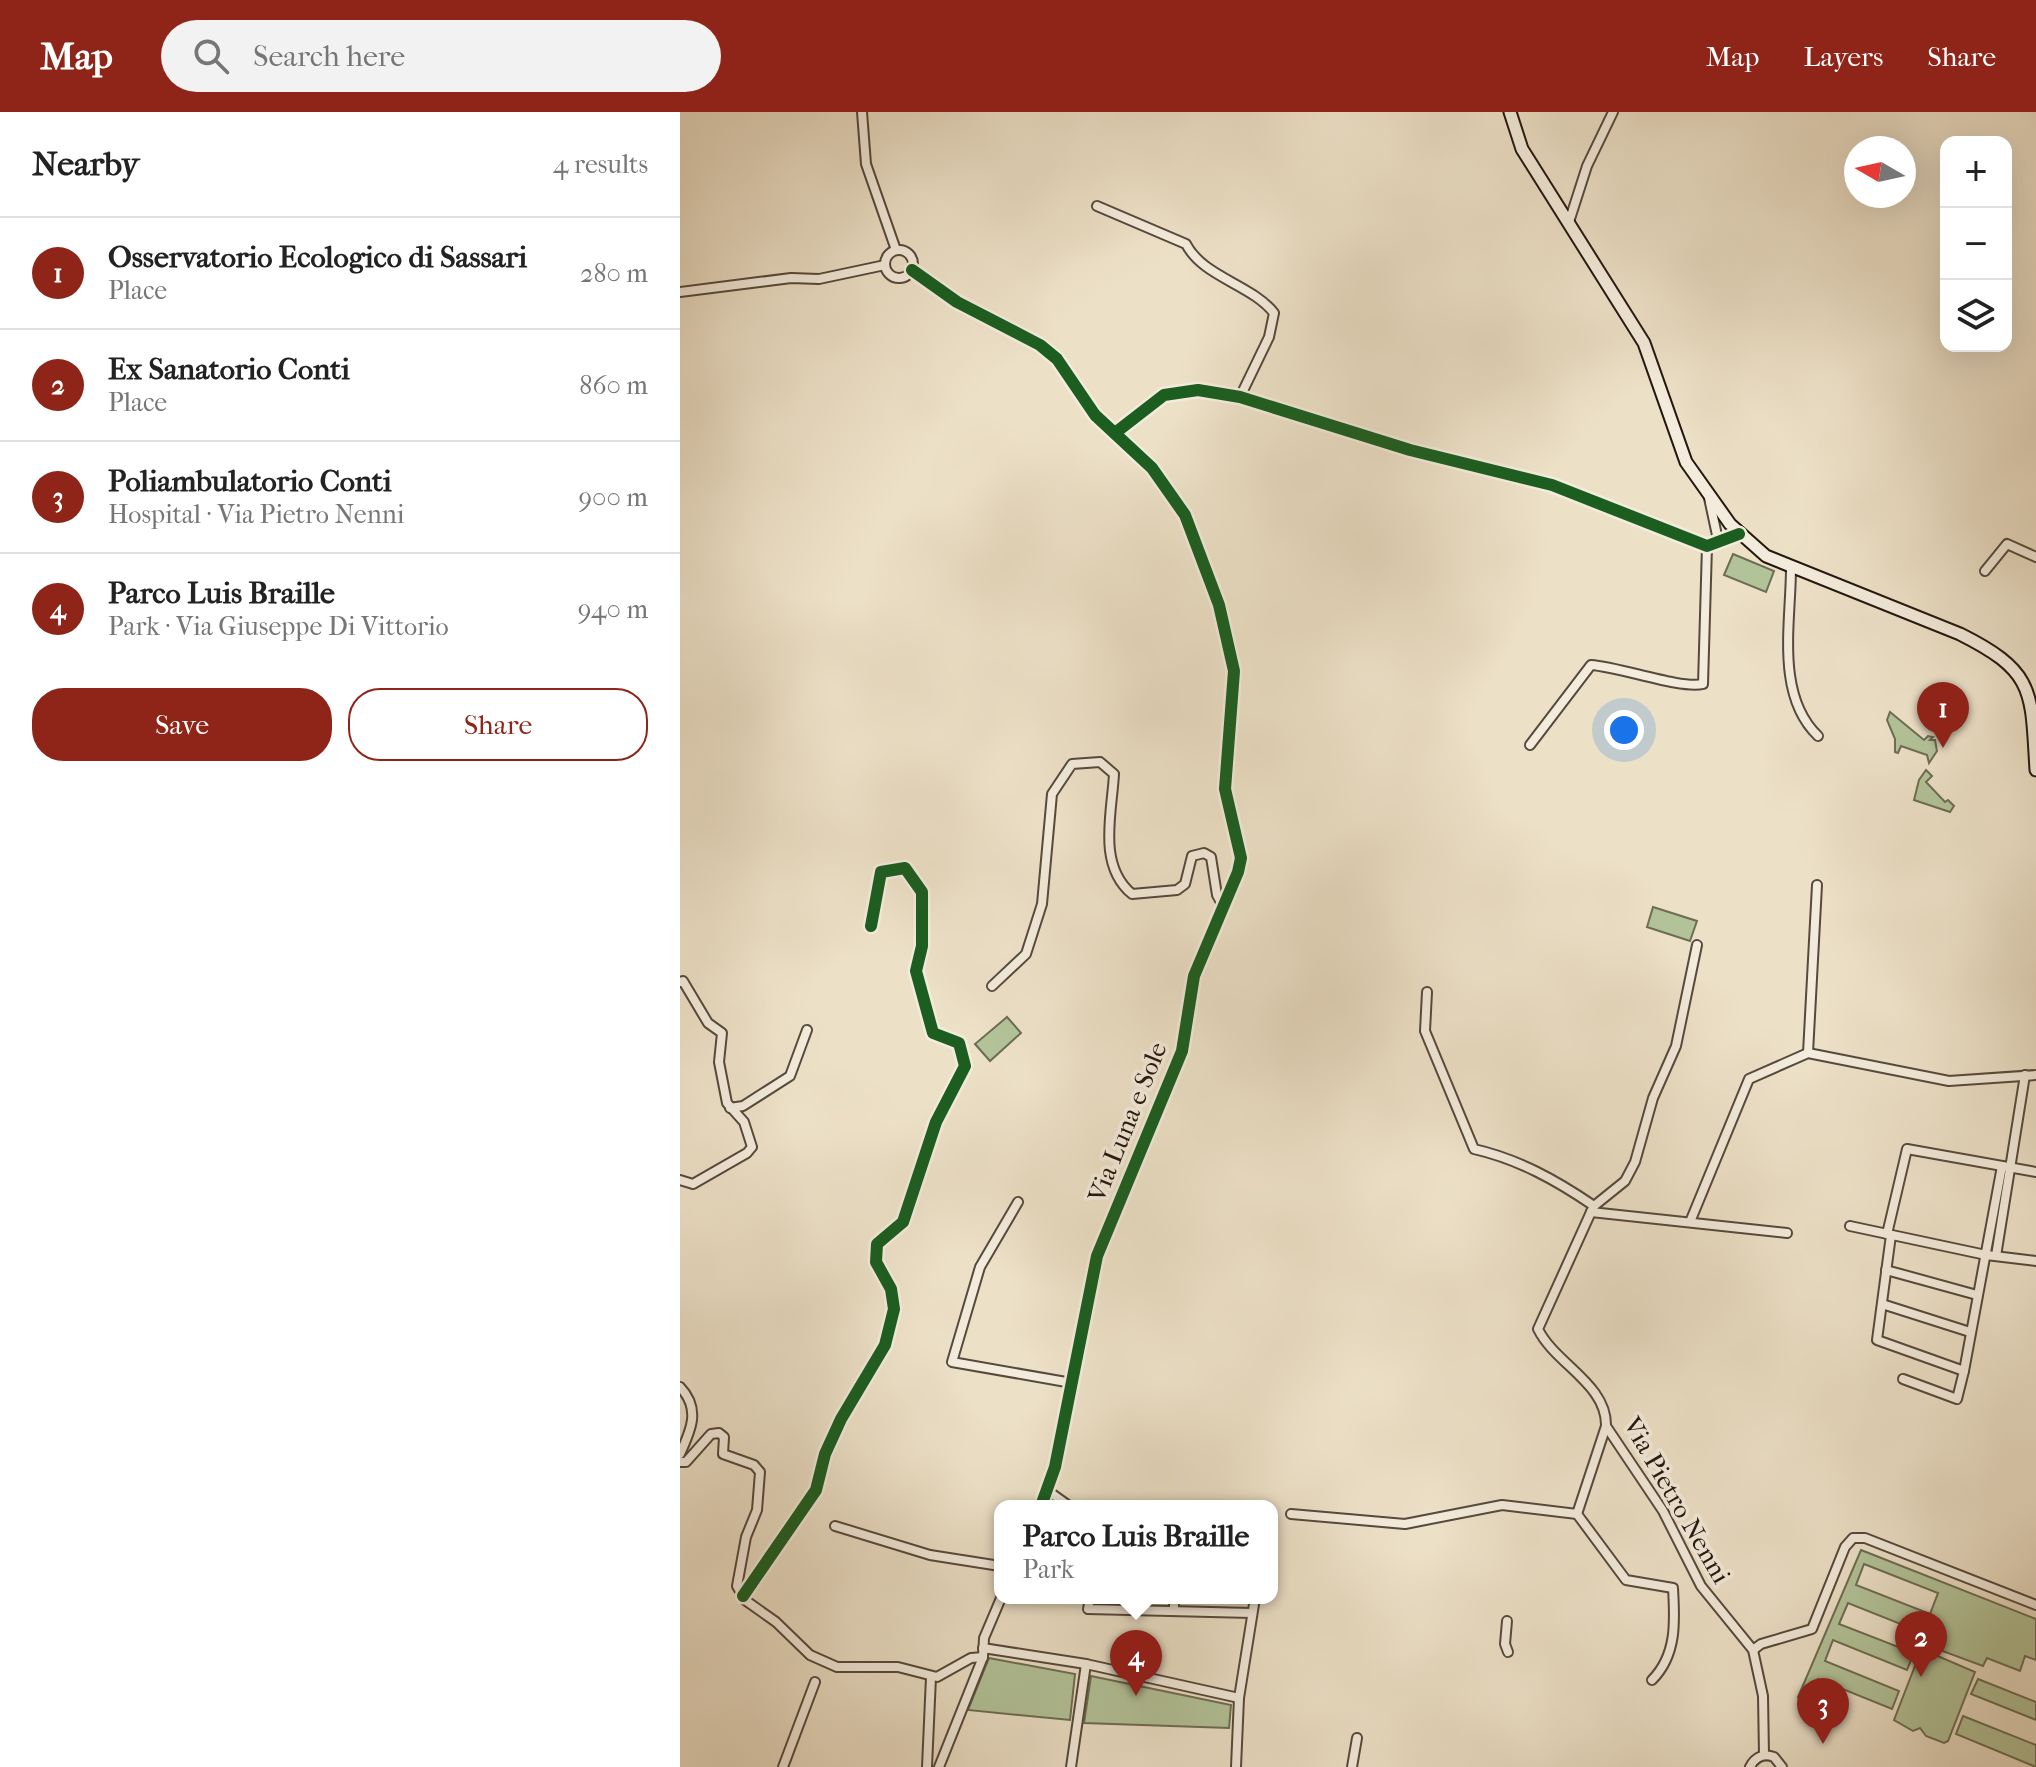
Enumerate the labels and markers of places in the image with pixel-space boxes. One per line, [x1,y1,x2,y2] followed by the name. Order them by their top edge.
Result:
[1917,682,1969,748] pin: 1
[1895,1611,1947,1677] pin: 2
[1110,1630,1162,1696] pin: 4
[1797,1678,1849,1744] pin: 3

